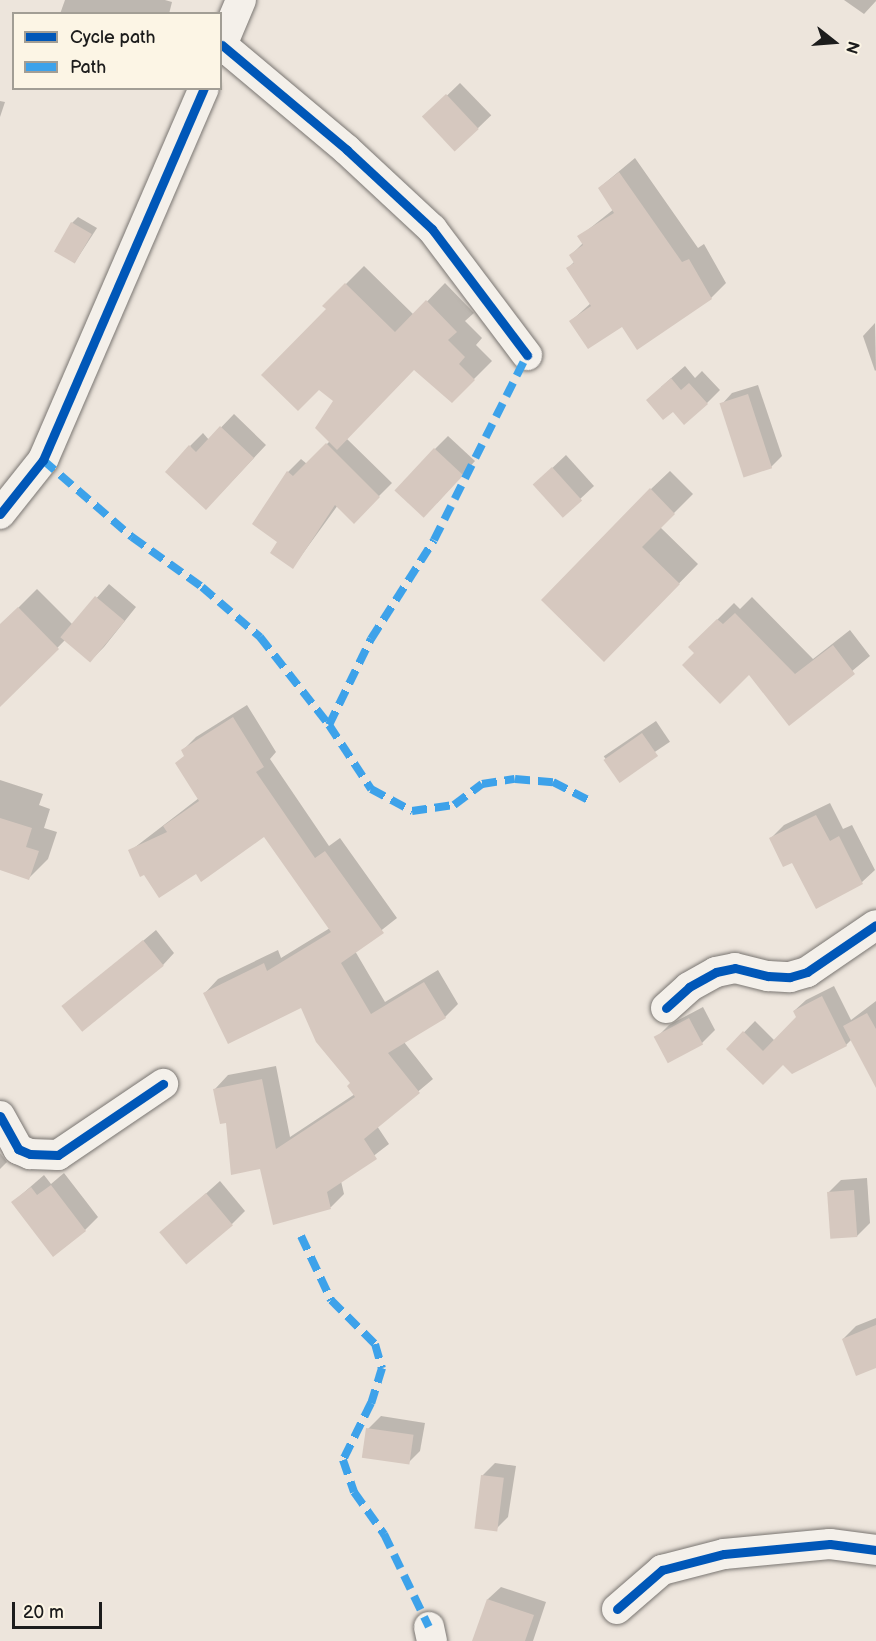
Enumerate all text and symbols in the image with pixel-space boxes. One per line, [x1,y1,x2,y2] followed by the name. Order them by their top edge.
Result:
[12,12,222,90] legend
[804,12,864,72] north arrow
[70,27,156,48] text: Cycle path
[841,39,863,56] text: N
[70,57,106,78] text: Path
[15,1590,105,1628] scale bar
[23,1602,64,1623] text: 20 m

